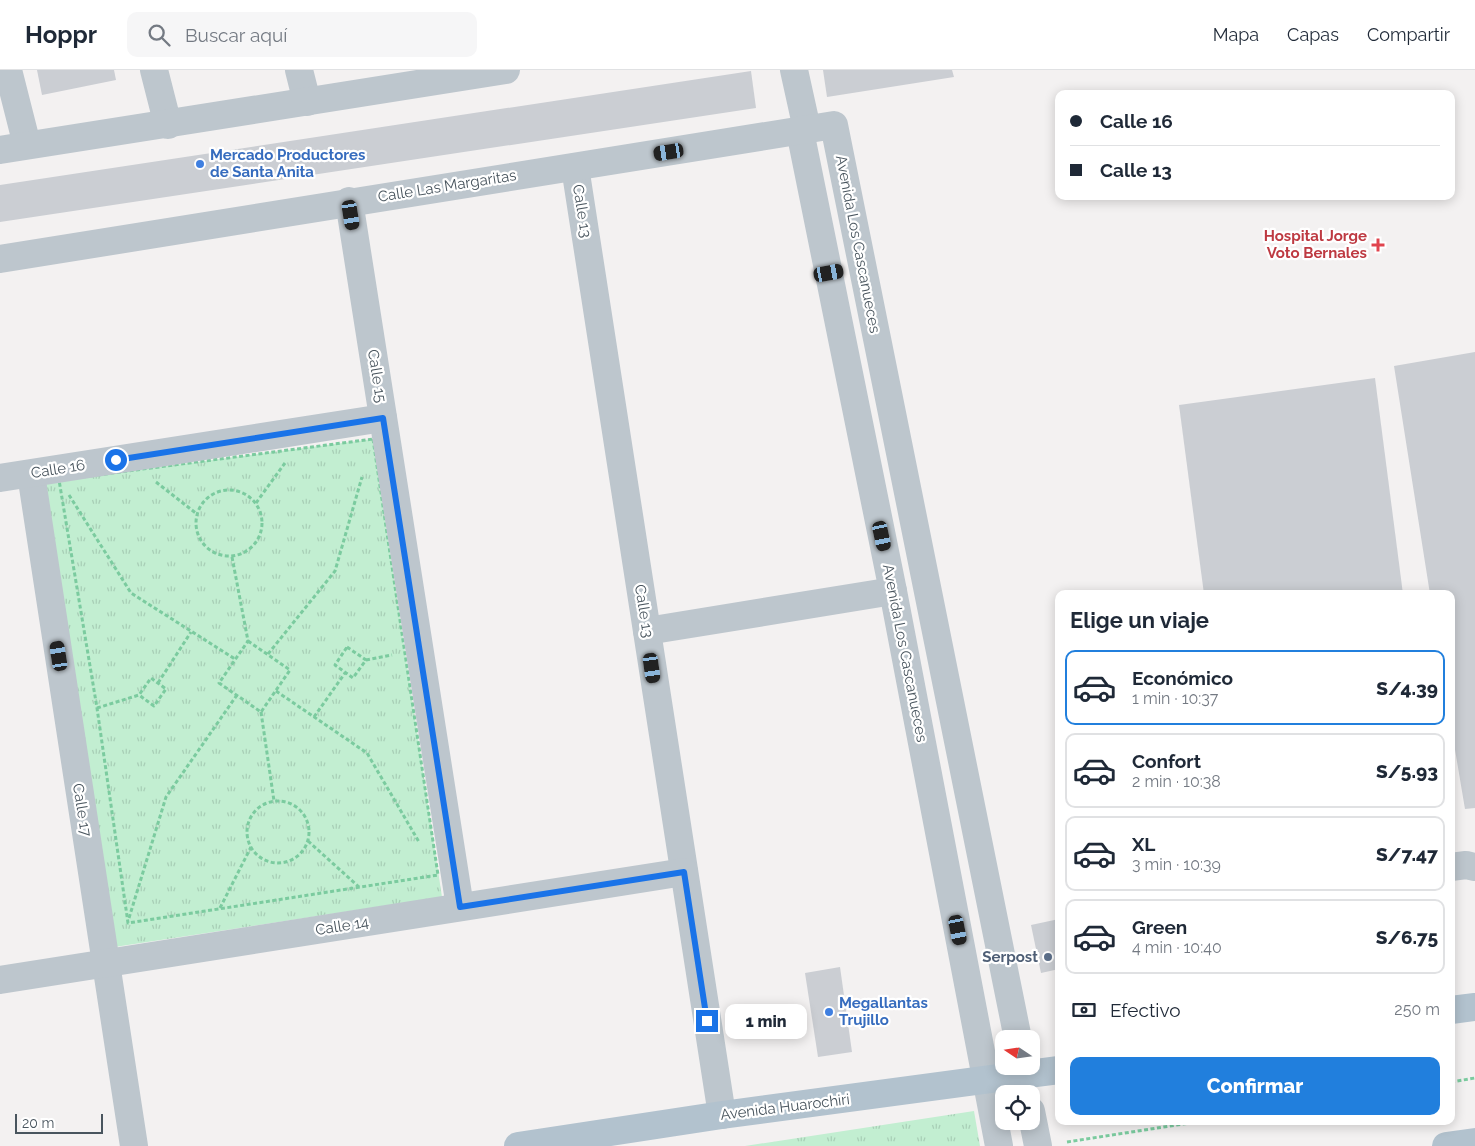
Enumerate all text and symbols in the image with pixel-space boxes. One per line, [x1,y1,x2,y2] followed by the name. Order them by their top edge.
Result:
[127,12,477,57] search box
[25,20,97,49] text: Hoppr
[145,21,173,49] icon: search
[185,24,287,46] text: Buscar aquí
[1213,24,1259,45] text: Mapa
[1287,24,1339,45] text: Capas
[1367,24,1450,45] text: Compartir
[1100,110,1173,132] text: Calle 16
[653,142,684,162] car
[210,146,365,181] place label: Mercado Productores de Santa Anita
[832,153,884,335] street label: Avenida Los Cascanueces
[194,158,206,170] marker: Mercado Productores de Santa Anita
[1100,159,1172,181] text: Calle 13
[376,166,518,206] street label: Calle Las Margaritas
[569,183,595,239] street label: Calle 13
[341,199,360,231] car
[1264,227,1367,262] place label: Hospital Jorge Voto Bernales
[1371,238,1385,252] marker: Hospital Jorge Voto Bernales
[812,263,845,283] car
[364,348,390,404] street label: Calle 15
[105,449,127,471] route start
[30,456,86,482] street label: Calle 16
[871,520,892,552] car
[879,562,931,744] street label: Avenida Los Cascanueces
[631,583,657,639] street label: Calle 13
[1070,607,1209,633] text: Elige un viaje
[49,640,68,672] car
[642,652,661,684] car
[1072,665,1117,710] icon: car
[1132,667,1233,689] text: Económico
[1376,677,1438,699] text: S/4.39
[1132,689,1218,708] text: 1 min · 10:37
[1072,748,1117,793] icon: car
[1132,750,1201,772] text: Confort
[1376,760,1438,782] text: S/5.93
[1132,772,1221,791] text: 2 min · 10:38
[69,782,95,838] street label: Calle 17
[1072,831,1117,876] icon: car
[1132,833,1155,855] text: XL
[1376,843,1438,865] text: S/7.47
[1132,855,1221,874] text: 3 min · 10:39
[314,913,370,939] street label: Calle 14
[947,914,968,946] car
[1072,914,1117,959] icon: car
[1132,916,1187,938] text: Green
[1376,926,1438,948] text: S/6.75
[1132,938,1222,957] text: 4 min · 10:40
[982,948,1038,966] place label: Serpost
[1042,951,1054,963] marker: Serpost
[839,994,928,1029] place label: Megallantas Trujillo
[1070,996,1098,1024] icon: cash
[1110,999,1181,1021] text: Efectivo
[1394,1000,1440,1019] text: 250 m
[724,1004,807,1038] callout: 1 min
[823,1006,835,1018] marker: Megallantas Trujillo
[696,1010,718,1032] route end
[745,1012,787,1031] text: 1 min
[995,1030,1040,1075] north arrow
[995,1030,1040,1130] map controls
[1070,1057,1440,1115] button: Confirmar
[995,1085,1040,1130] button: locate
[719,1090,851,1124] street label: Avenida Huarochiri
[15,1111,102,1134] scale bar
[22,1115,54,1131] text: 20 m

